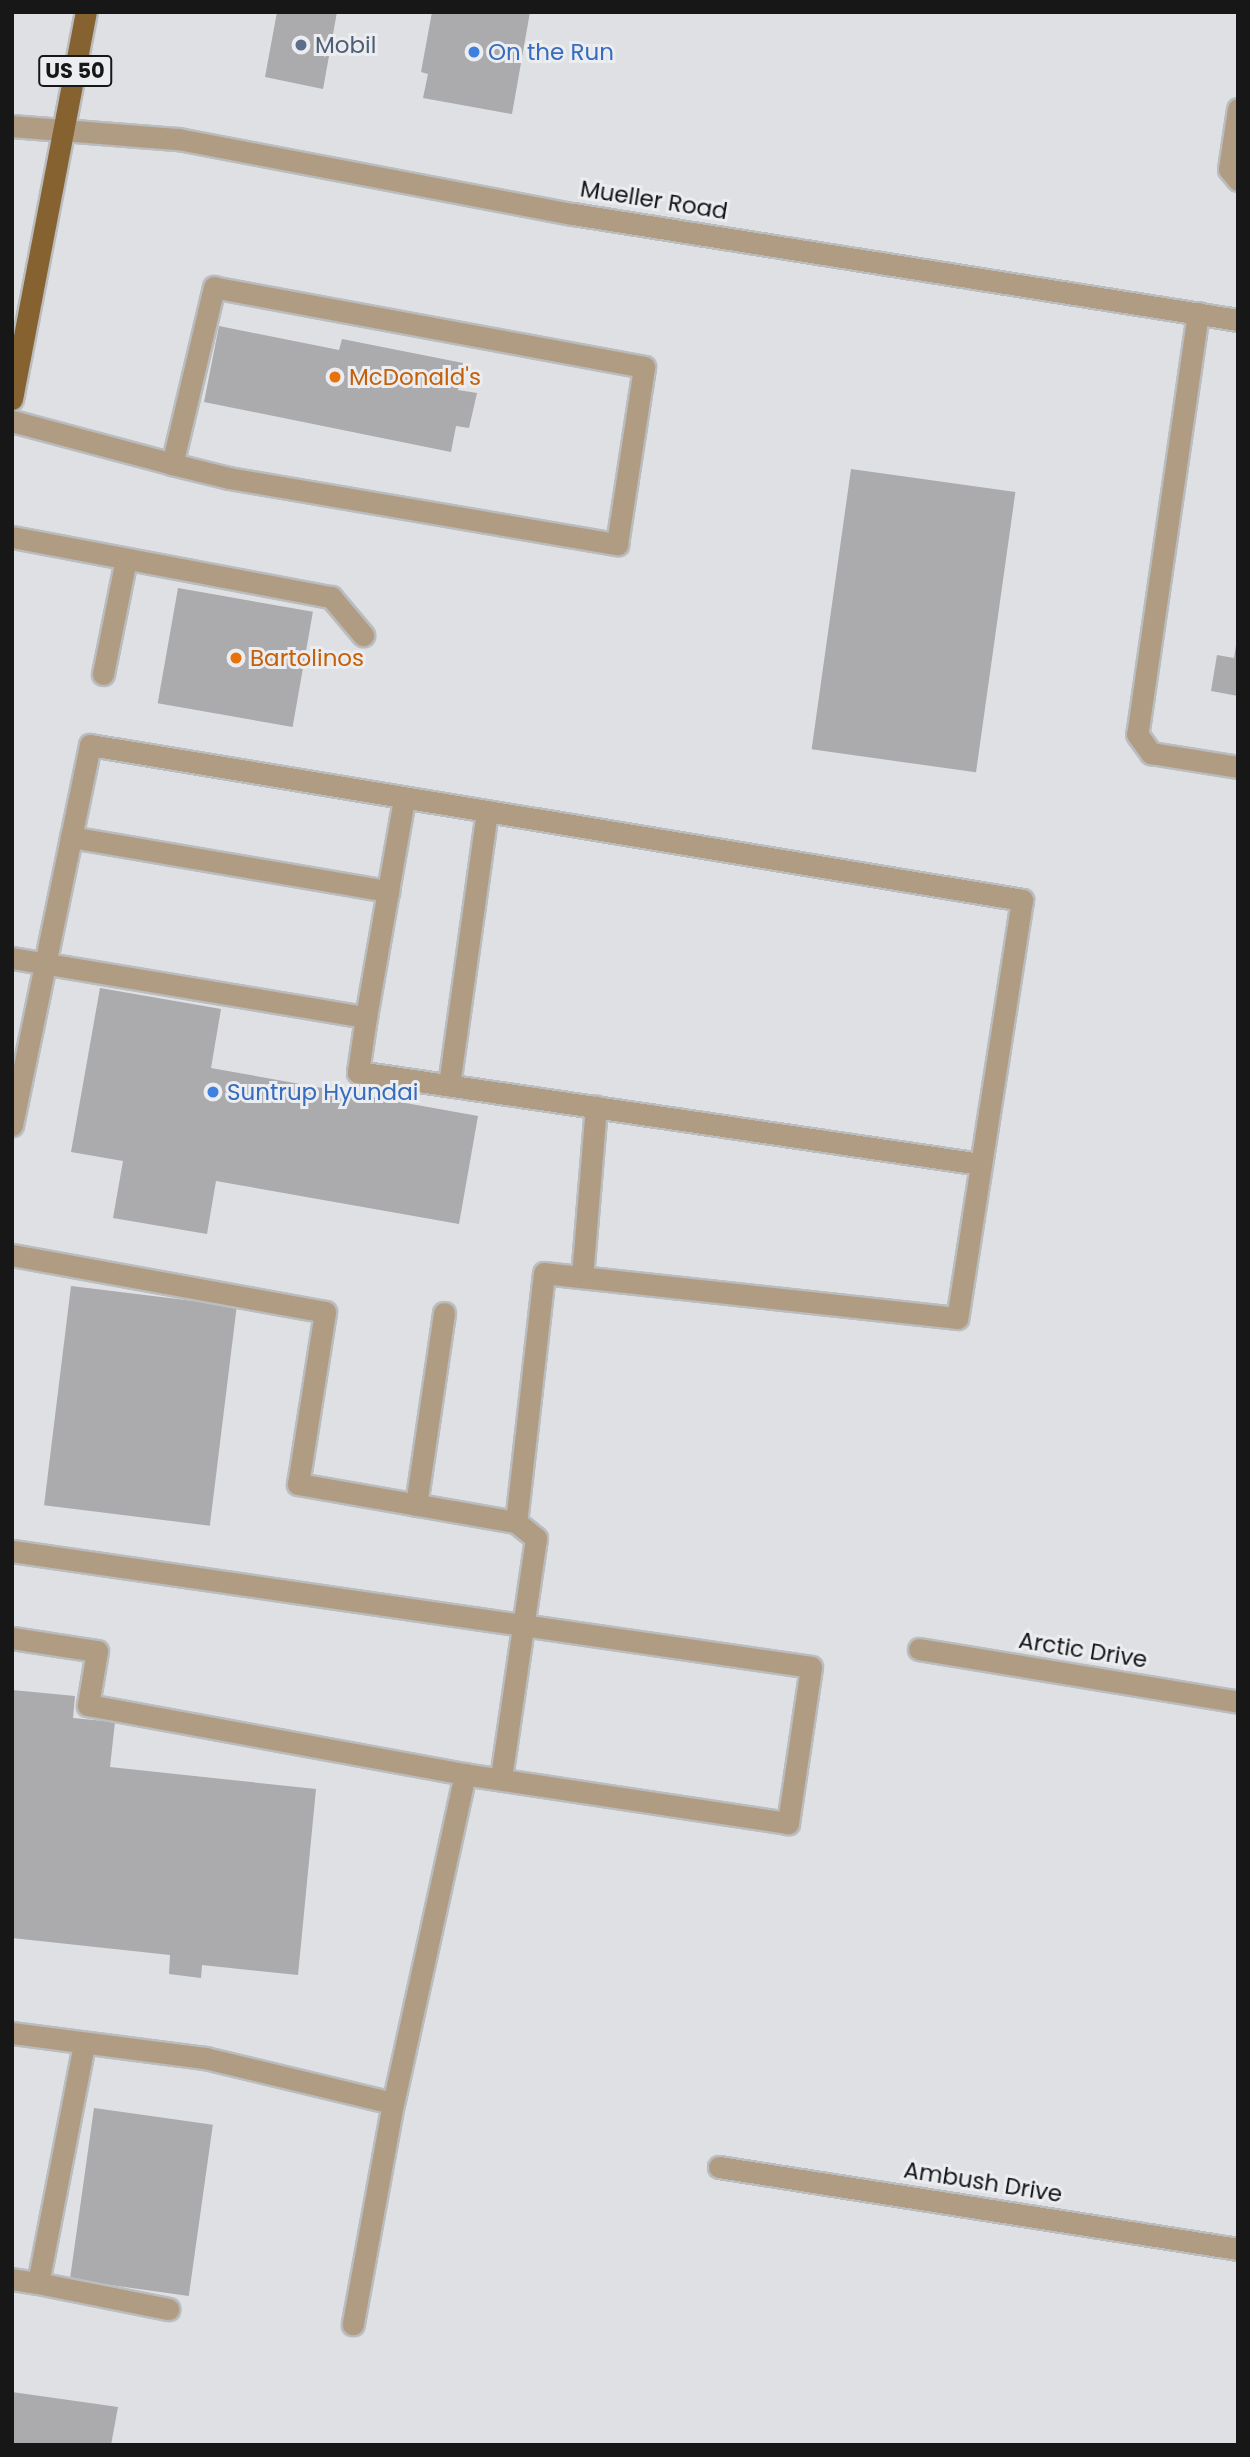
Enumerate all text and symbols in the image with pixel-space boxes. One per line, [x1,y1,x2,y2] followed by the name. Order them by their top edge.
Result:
[315,31,376,59] place label: Mobil
[293,37,309,53] marker: Mobil
[488,38,614,66] place label: On the Run
[466,44,482,60] marker: On the Run
[36,54,114,88] road number: US 50
[578,175,730,225] street label: Mueller Road
[349,363,481,391] place label: McDonald's
[327,369,343,385] marker: McDonald's
[250,644,364,672] place label: Bartolinos
[228,650,244,666] marker: Bartolinos
[227,1078,418,1106] place label: Suntrup Hyundai
[205,1084,221,1100] marker: Suntrup Hyundai
[1017,1626,1149,1674] street label: Arctic Drive
[902,2156,1064,2208] street label: Ambush Drive

